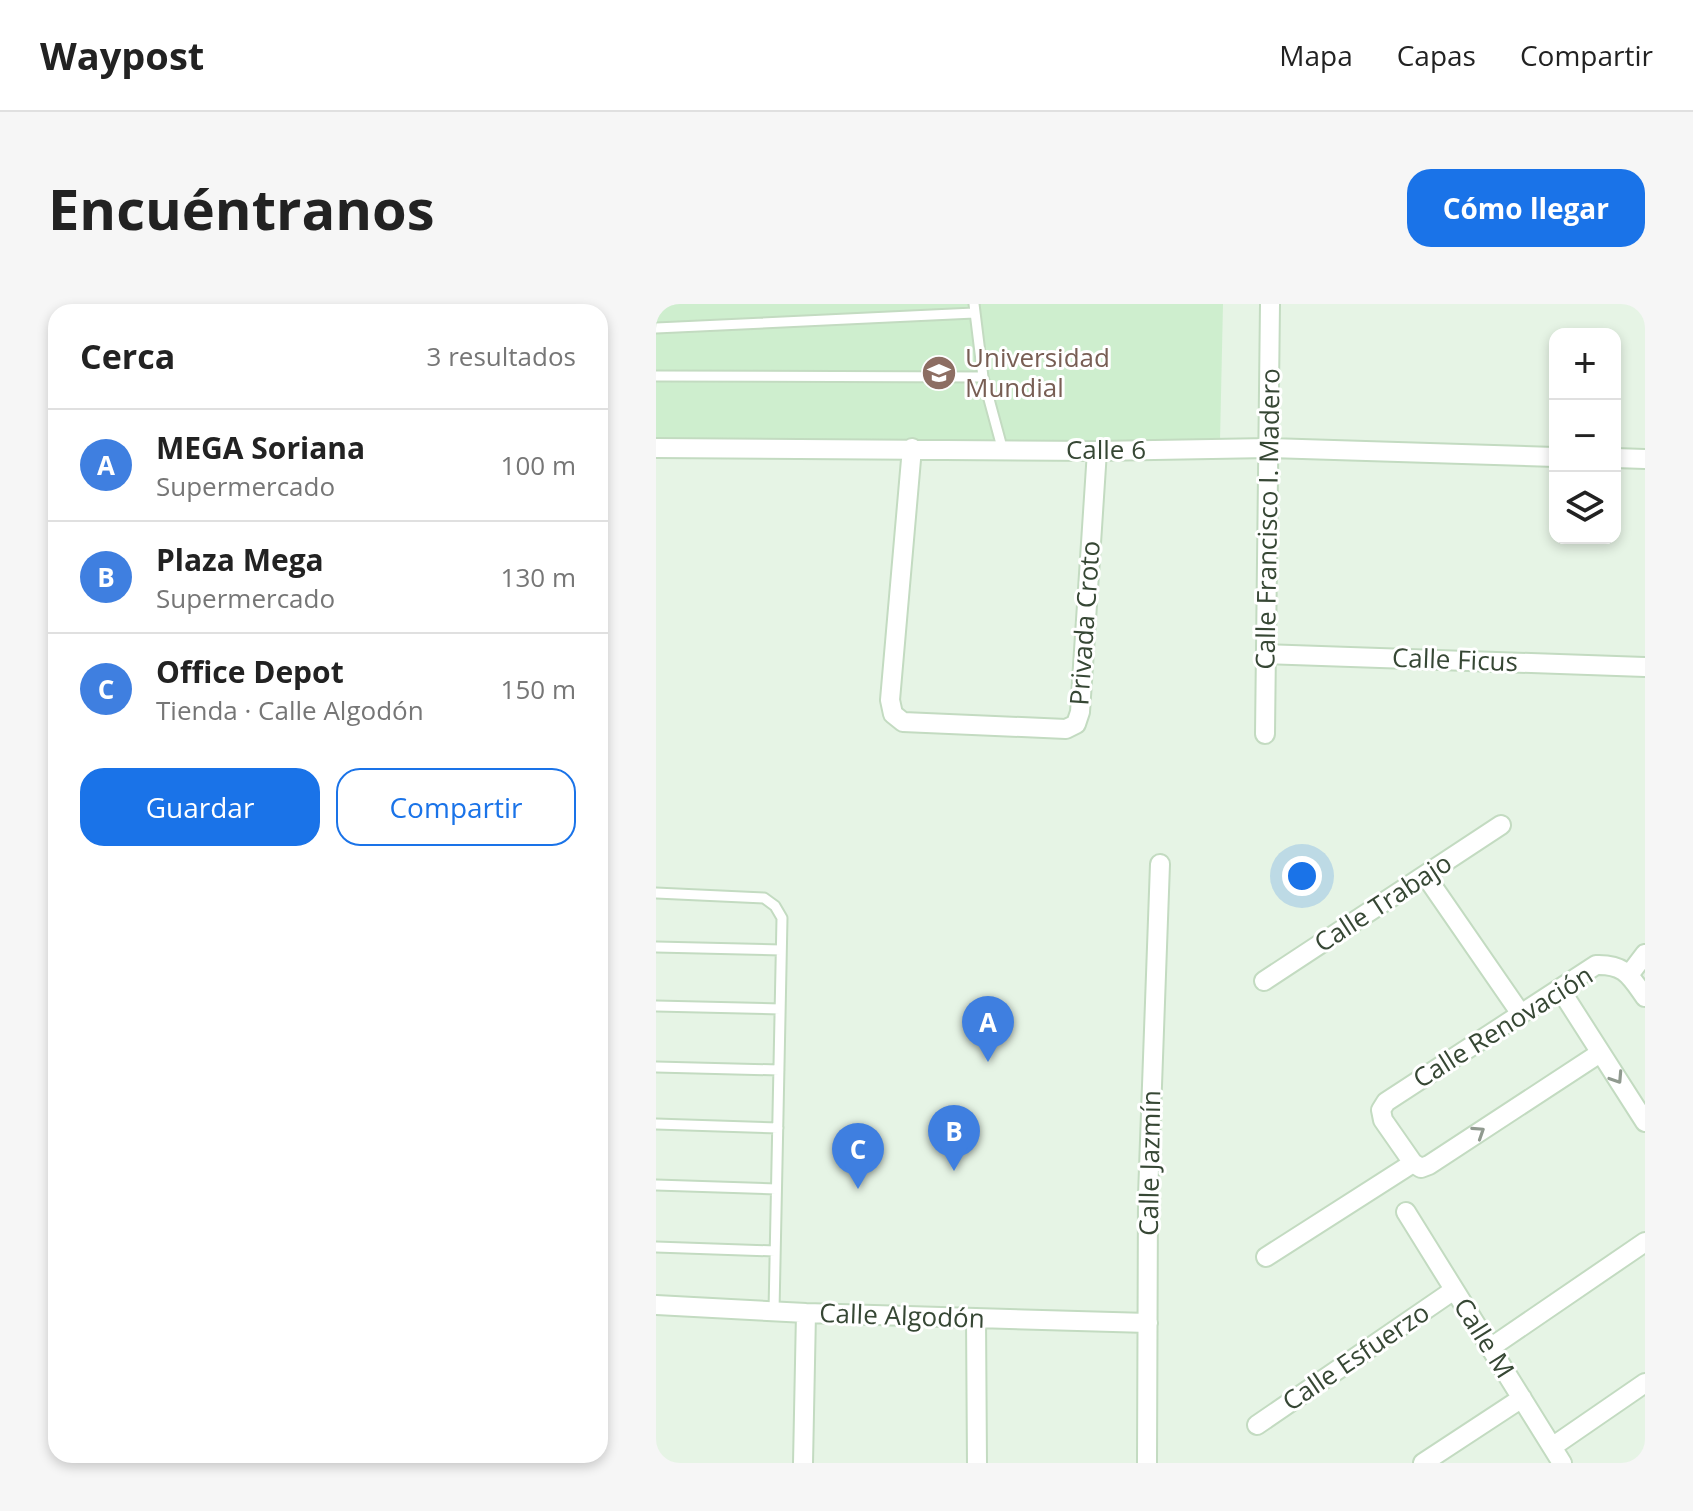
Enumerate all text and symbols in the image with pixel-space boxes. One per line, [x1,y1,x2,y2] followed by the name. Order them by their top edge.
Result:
[40,29,204,81] text: Waypost
[1279,36,1353,74] text: Mapa
[1397,36,1476,74] text: Capas
[1520,36,1653,74] text: Compartir
[1407,169,1645,247] button: Cómo llegar
[48,170,435,246] text: Encuéntranos
[1549,328,1621,544] map controls
[1549,328,1621,400] button: +
[80,333,175,379] text: Cerca
[427,338,576,374] text: 3 resultados
[965,339,1110,405] place label: Universidad Mundial
[920,354,958,392] school or university icon: Universidad Mundial
[1246,368,1288,670] street label: Calle Francisco I. Madero
[1549,400,1621,472] button: −
[156,427,365,468] text: MEGA Soriana
[1066,431,1146,467] street label: Calle 6
[97,447,115,483] text: A
[501,447,576,483] text: 100 m
[156,468,335,504] text: Supermercado
[1549,472,1621,544] button: layers
[156,539,324,580] text: Plaza Mega
[1060,539,1108,706] street label: Privada Croto
[97,559,115,595] text: B
[501,559,576,595] text: 130 m
[156,580,335,616] text: Supermercado
[1391,639,1519,679] street label: Calle Ficus
[156,651,344,692] text: Office Depot
[98,671,114,707] text: C
[501,671,576,707] text: 150 m
[156,692,424,728] text: Tienda · Calle Algodón
[80,768,320,846] button: Guardar
[336,768,576,846] button: Compartir
[1307,844,1458,960] street label: Calle Trabajo
[1282,856,1322,896] your location
[1406,956,1599,1096] street label: Calle Renovación
[962,996,1014,1062] pin: A
[1607,1070,1622,1084] one-way arrow
[1130,1090,1168,1236] street label: Calle Jazmín
[928,1105,980,1171] pin: B
[832,1123,884,1189] pin: C
[1471,1127,1485,1142] one-way arrow
[1446,1290,1524,1385] street label: Calle M
[819,1294,985,1336] street label: Calle Algodón
[1275,1294,1436,1419] street label: Calle Esfuerzo

